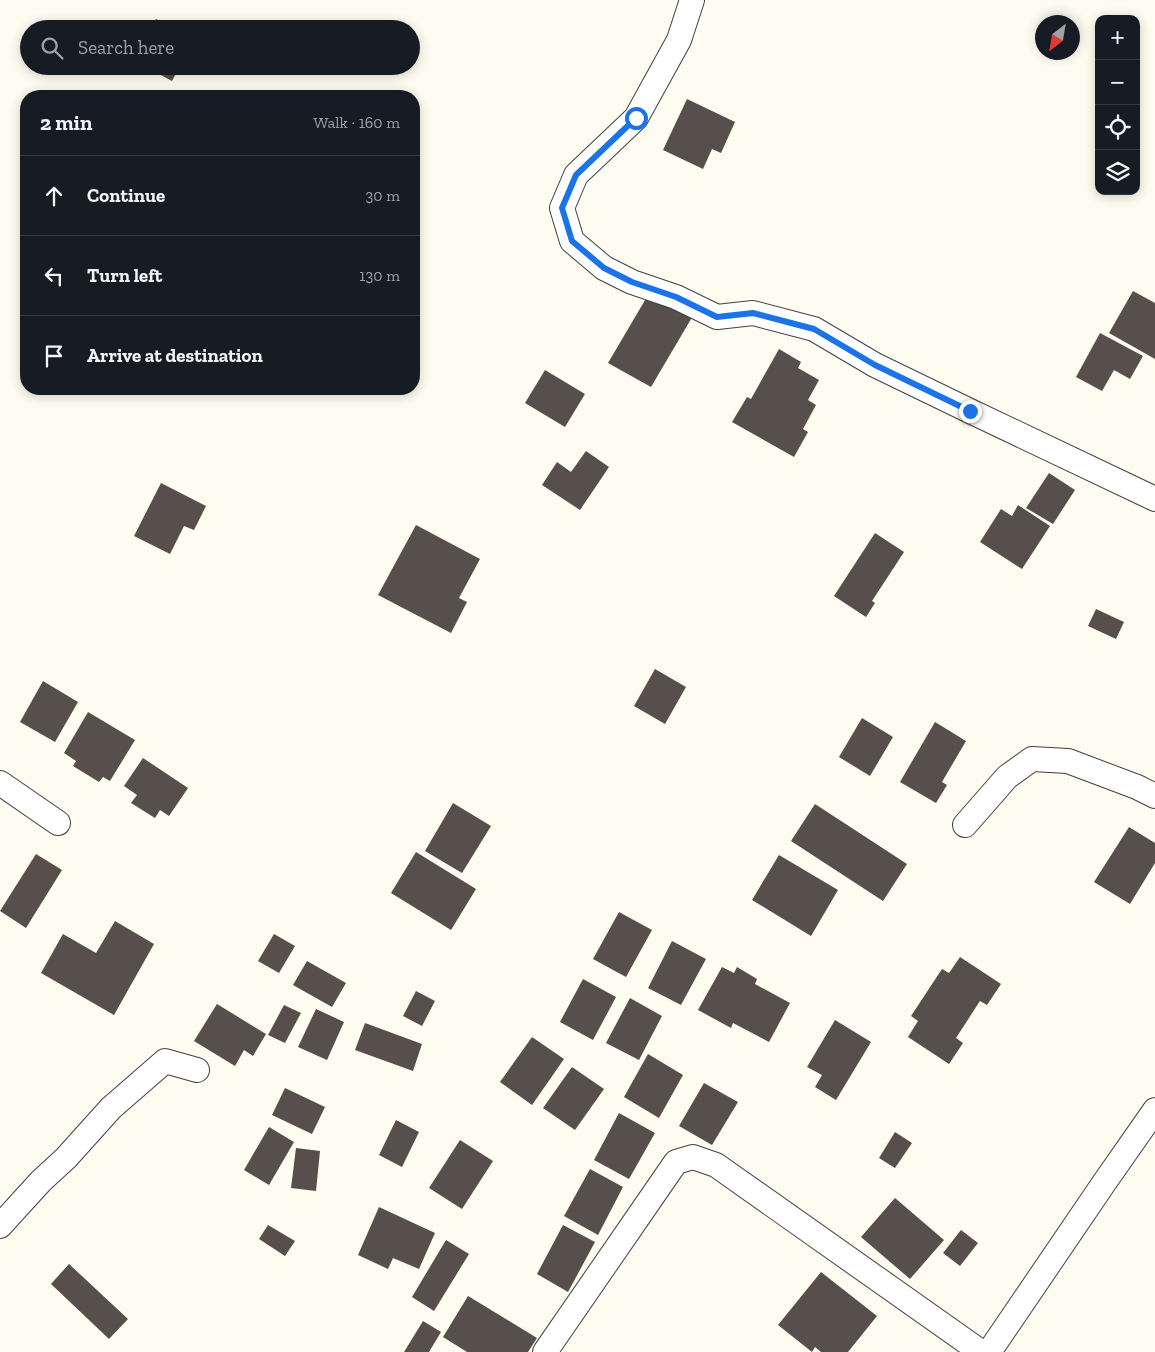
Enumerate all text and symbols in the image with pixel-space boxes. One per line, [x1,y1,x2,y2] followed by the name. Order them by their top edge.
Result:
[1035,15,1080,60] north arrow
[1095,15,1140,195] map controls
[1095,15,1140,60] button: +
[20,20,420,75] search box
[38,34,66,62] icon: search
[78,36,174,59] text: Search here
[1095,60,1140,105] button: −
[1095,105,1140,150] button: locate
[625,107,648,130] route start
[40,110,92,135] text: 2 min
[313,113,400,132] text: Walk · 160 m
[1095,150,1140,195] button: layers
[40,182,68,210] icon: ahead
[87,184,165,207] text: Continue
[366,186,400,205] text: 30 m
[40,262,68,290] icon: left
[87,264,162,287] text: Turn left
[359,266,400,285] text: 130 m
[40,342,68,370] icon: arrive
[87,344,263,367] text: Arrive at destination
[959,400,982,423] route end

